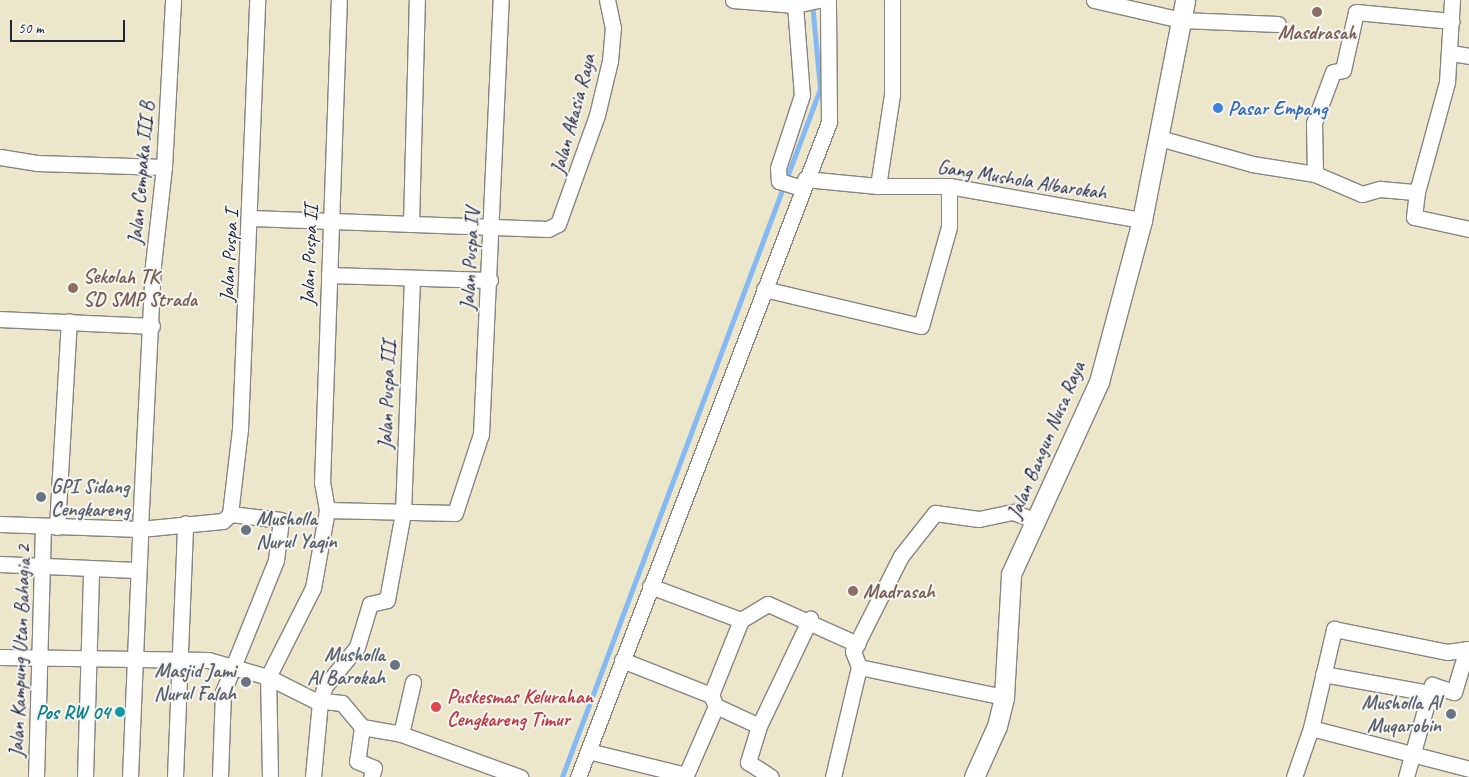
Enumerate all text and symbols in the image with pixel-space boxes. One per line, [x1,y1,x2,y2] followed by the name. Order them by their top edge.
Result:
[1311,6,1323,18] marker: Masdrasah
[12,10,128,42] scale bar
[18,19,44,38] text: 50 m
[1278,20,1356,44] place label: Masdrasah
[545,51,601,177] street label: Jalan Akasia Raya
[1228,96,1328,120] place label: Pasar Empang
[123,101,159,245] street label: Jalan Cempaka III B
[1212,102,1224,114] marker: Pasar Empang
[936,155,1108,205] street label: Gang Mushola Albarokah
[295,205,323,305] street label: Jalan Puspa II
[455,208,485,310] street label: Jalan Puspa IV
[215,210,243,302] street label: Jalan Puspa I
[83,264,198,311] place label: Sekolah TK SD SMP Strada
[67,282,79,294] marker: Sekolah TK SD SMP Strada
[373,341,401,449] street label: Jalan Puspa III
[1002,357,1090,523] street label: Jalan Bangun Nusa Raya
[51,474,130,521] place label: GPI Sidang Cengkareng
[35,491,47,503] marker: GPI Sidang Cengkareng
[256,506,337,553] place label: Musholla Nurul Yaqin
[240,524,252,536] marker: Musholla Nurul Yaqin
[4,543,36,759] street label: Jalan Kampung Utan Bahagia 2
[863,579,935,603] place label: Madrasah
[847,585,859,597] marker: Madrasah
[307,642,385,689] place label: Musholla Al Barokah
[154,658,236,705] place label: Masjid Jami Nurul Falah
[389,659,401,671] marker: Musholla Al Barokah
[240,676,252,688] marker: Masjid Jami Nurul Falah
[447,684,593,731] place label: Puskesmas Kelurahan Cengkareng Timur
[1362,690,1441,737] place label: Musholla Al Muqarobin
[34,700,110,724] place label: Pos RW 04
[429,700,443,714] marker: Puskesmas Kelurahan Cengkareng Timur
[114,706,126,718] marker: Pos RW 04
[1445,708,1457,720] marker: Musholla Al Muqarobin

